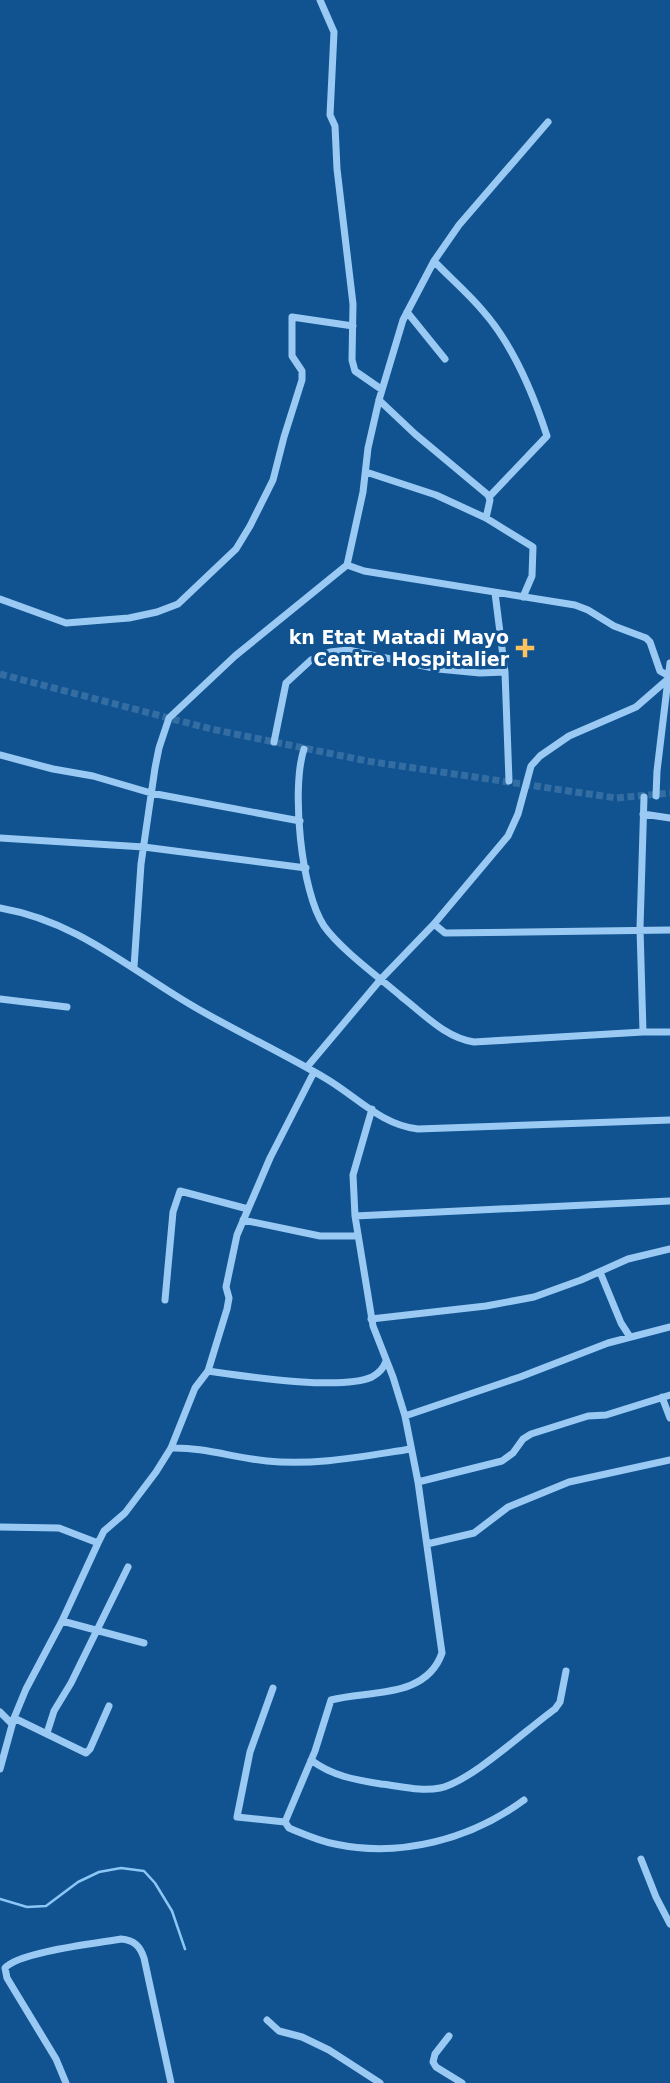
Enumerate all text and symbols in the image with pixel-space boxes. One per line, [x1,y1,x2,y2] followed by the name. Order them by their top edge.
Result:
[289,626,510,670] place label: kn Etat Matadi Mayo Centre Hospitalier
[515,638,535,658] marker: kn Etat Matadi Mayo Centre Hospitalier

